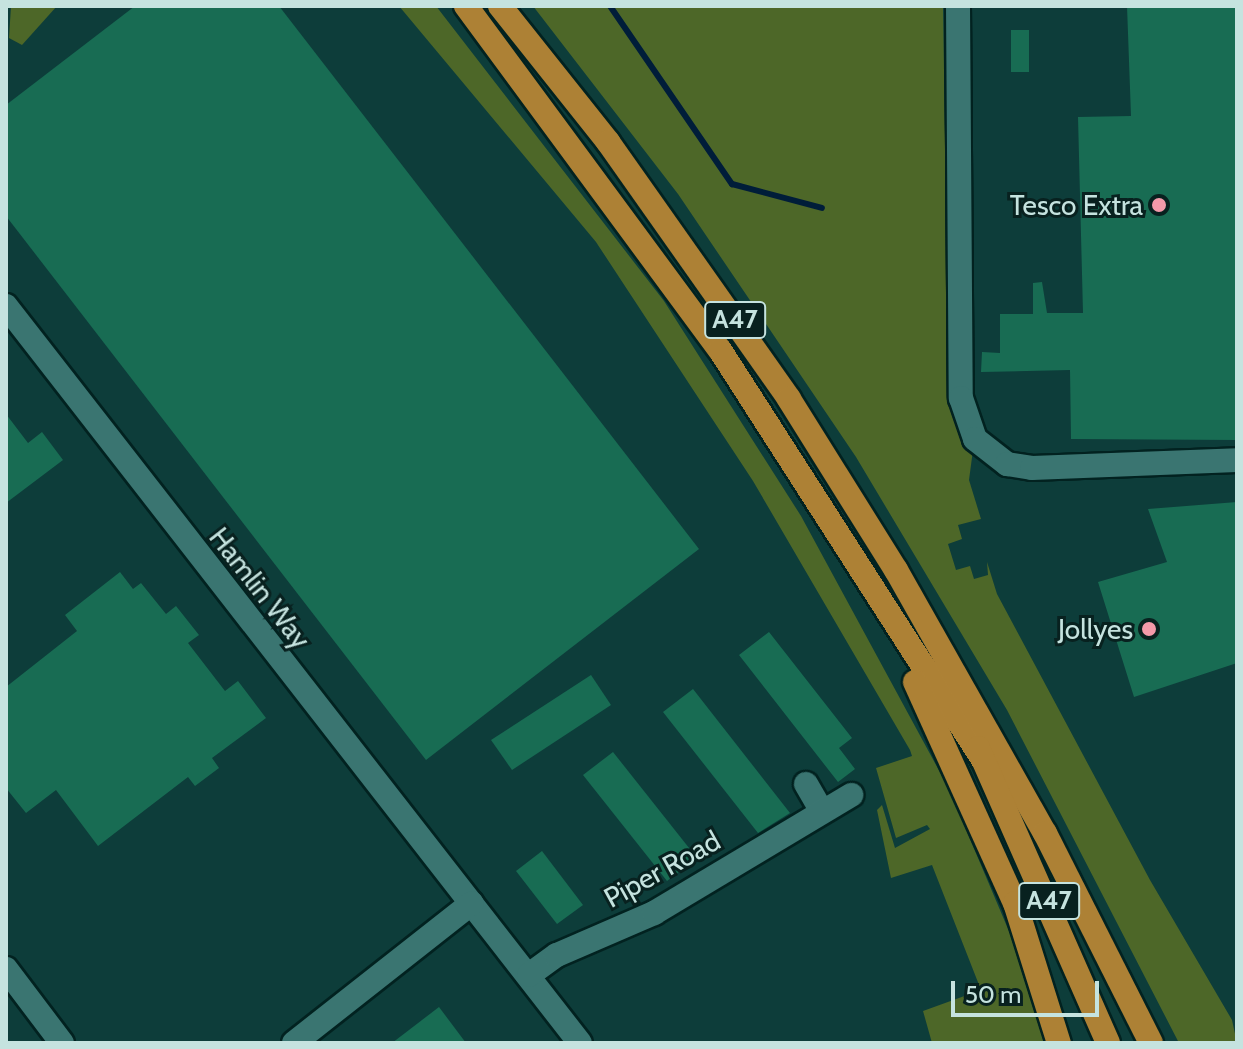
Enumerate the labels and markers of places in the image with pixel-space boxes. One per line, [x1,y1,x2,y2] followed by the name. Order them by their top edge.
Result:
[1010,188,1143,222] place label: Tesco Extra
[1150,196,1168,214] marker: Tesco Extra
[1058,612,1133,646] place label: Jollyes
[1140,620,1158,638] marker: Jollyes

